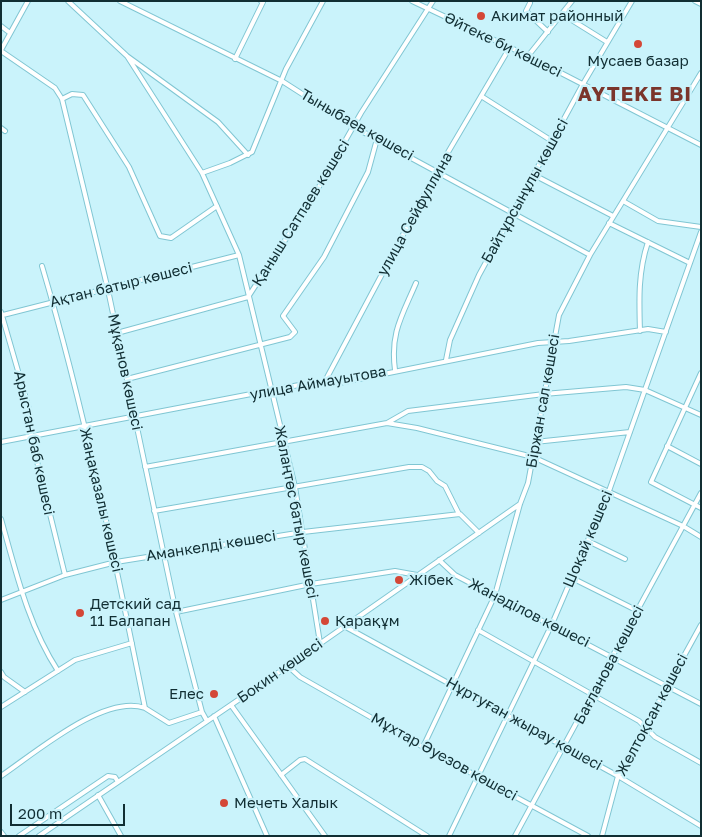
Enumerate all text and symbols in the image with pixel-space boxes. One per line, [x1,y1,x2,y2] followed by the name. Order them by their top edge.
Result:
[491,7,623,25] place label: Акимат районный
[441,9,565,81] street label: Әйтеке би көшесі
[475,10,487,22] marker: Акимат районный
[632,38,644,50] marker: Мусаев базар
[587,52,689,70] place label: Мусаев базар
[577,83,693,107] district label: AYTEKE BI
[297,85,417,165] street label: Тыныбаев көшесі
[478,116,572,266] street label: Байтұрсынұлы көшесі
[248,136,354,290] street label: Қаныш Сатпаев көшесі
[373,149,457,279] street label: улица Сейфуллина
[48,259,194,311] street label: Ақтан батыр көшесі
[104,312,146,432] street label: Мұқанов көшесі
[522,333,564,469] street label: Біржан сал көшесі
[248,362,388,404] street label: улица Аймауытова
[10,369,58,517] street label: Арыстан баб көшесі
[270,424,322,600] street label: Жалаңтөс батыр көшесі
[76,426,126,574] street label: Жаңақазалы көшесі
[559,488,617,590] street label: Шоқай көшесі
[145,527,277,565] street label: Аманкелді көшесі
[409,571,454,589] place label: Жібек
[393,574,405,586] marker: Жібек
[465,575,593,651] street label: Жанәділов көшесі
[90,595,181,630] place label: Детский сад 11 Балапан
[570,603,648,727] street label: Бағланова көшесі
[74,607,86,619] marker: Детский сад 11 Балапан
[335,612,399,630] place label: Қарақұм
[319,615,331,627] marker: Қарақұм
[234,635,326,707] street label: Бокин көшесі
[612,651,692,779] street label: Желтоқсан көшесі
[443,673,605,775] street label: Нұртуған жырау көшесі
[169,685,204,703] place label: Елес
[208,688,220,700] marker: Елес
[368,709,520,805] street label: Мұхтар Әуезов көшесі
[12,794,128,826] scale bar
[234,794,338,812] place label: Мечеть Халык
[218,797,230,809] marker: Мечеть Халык
[18,804,62,822] text: 200 m

